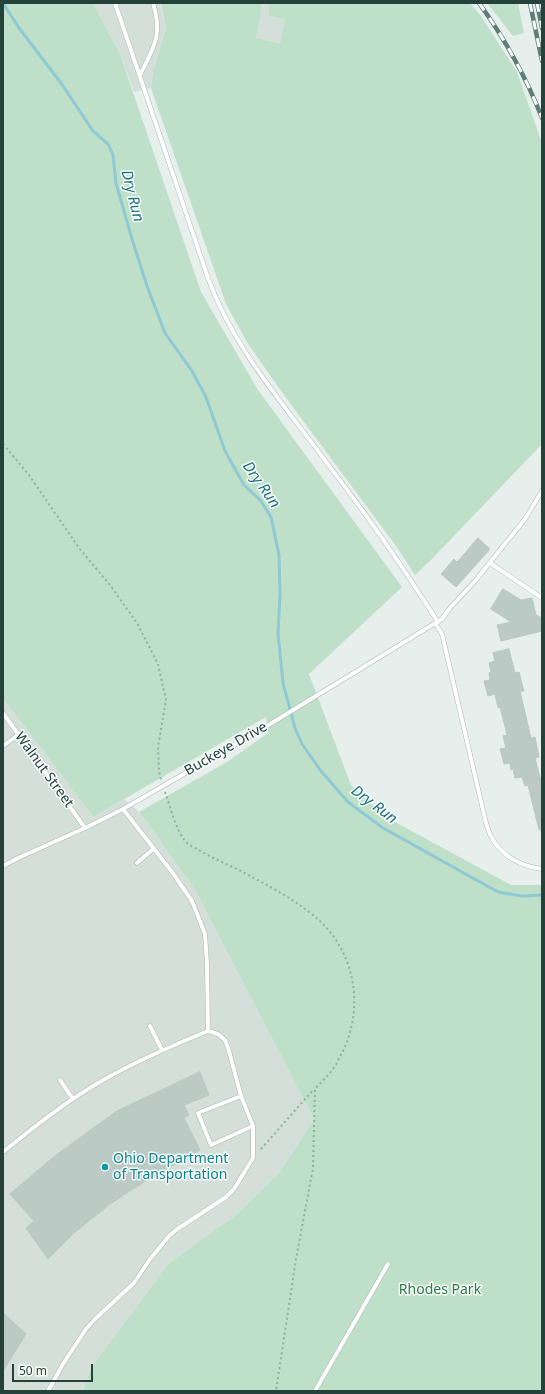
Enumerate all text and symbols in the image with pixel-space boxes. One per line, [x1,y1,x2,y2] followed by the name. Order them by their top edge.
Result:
[117,168,147,224] water label: Dry Run
[238,458,284,512] water label: Dry Run
[182,719,270,779] street label: Buckeye Drive
[11,729,77,811] street label: Walnut Street
[347,782,401,828] water label: Dry Run
[113,1151,228,1184] place label: Ohio Department of Transportation
[100,1162,110,1172] marker: Ohio Department of Transportation
[399,1282,481,1298] park label: Rhodes Park
[14,1356,95,1382] scale bar
[19,1362,47,1379] text: 50 m

